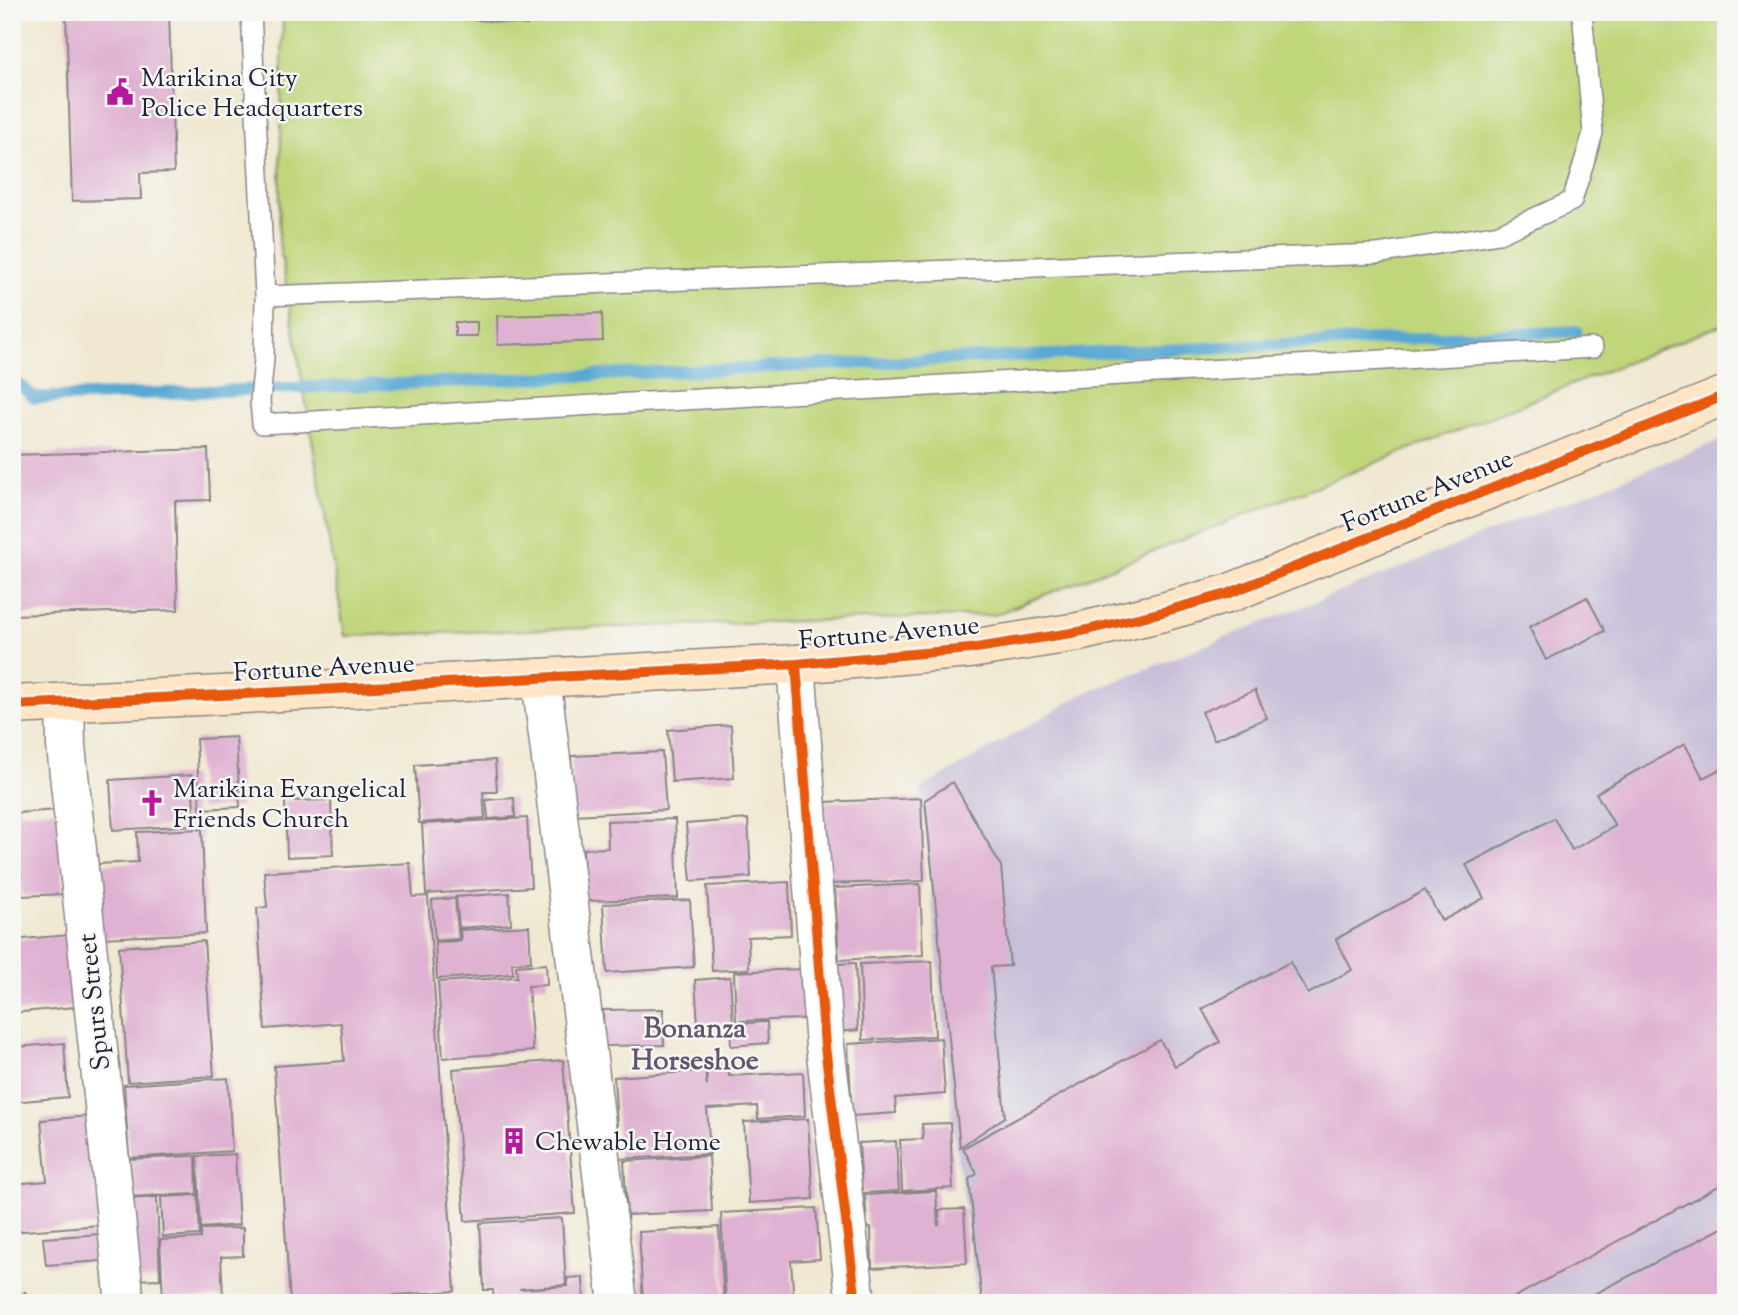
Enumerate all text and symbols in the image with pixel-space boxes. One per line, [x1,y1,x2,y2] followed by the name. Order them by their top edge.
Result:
[141,61,363,128] place label: Marikina City Police Headquarters
[105,77,135,107] public building icon: Marikina City Police Headquarters
[1337,441,1519,543] street label: Fortune Avenue
[797,608,981,661] street label: Fortune Avenue
[233,646,416,693] street label: Fortune Avenue
[173,772,407,839] place label: Marikina Evangelical Friends Church
[137,788,167,818] church icon: Marikina Evangelical Friends Church
[70,931,121,1072] street label: Spurs Street
[631,1010,759,1082] district label: Bonanza Horseshoe
[535,1125,721,1162] place label: Chewable Home
[499,1126,529,1156] building icon: Chewable Home

